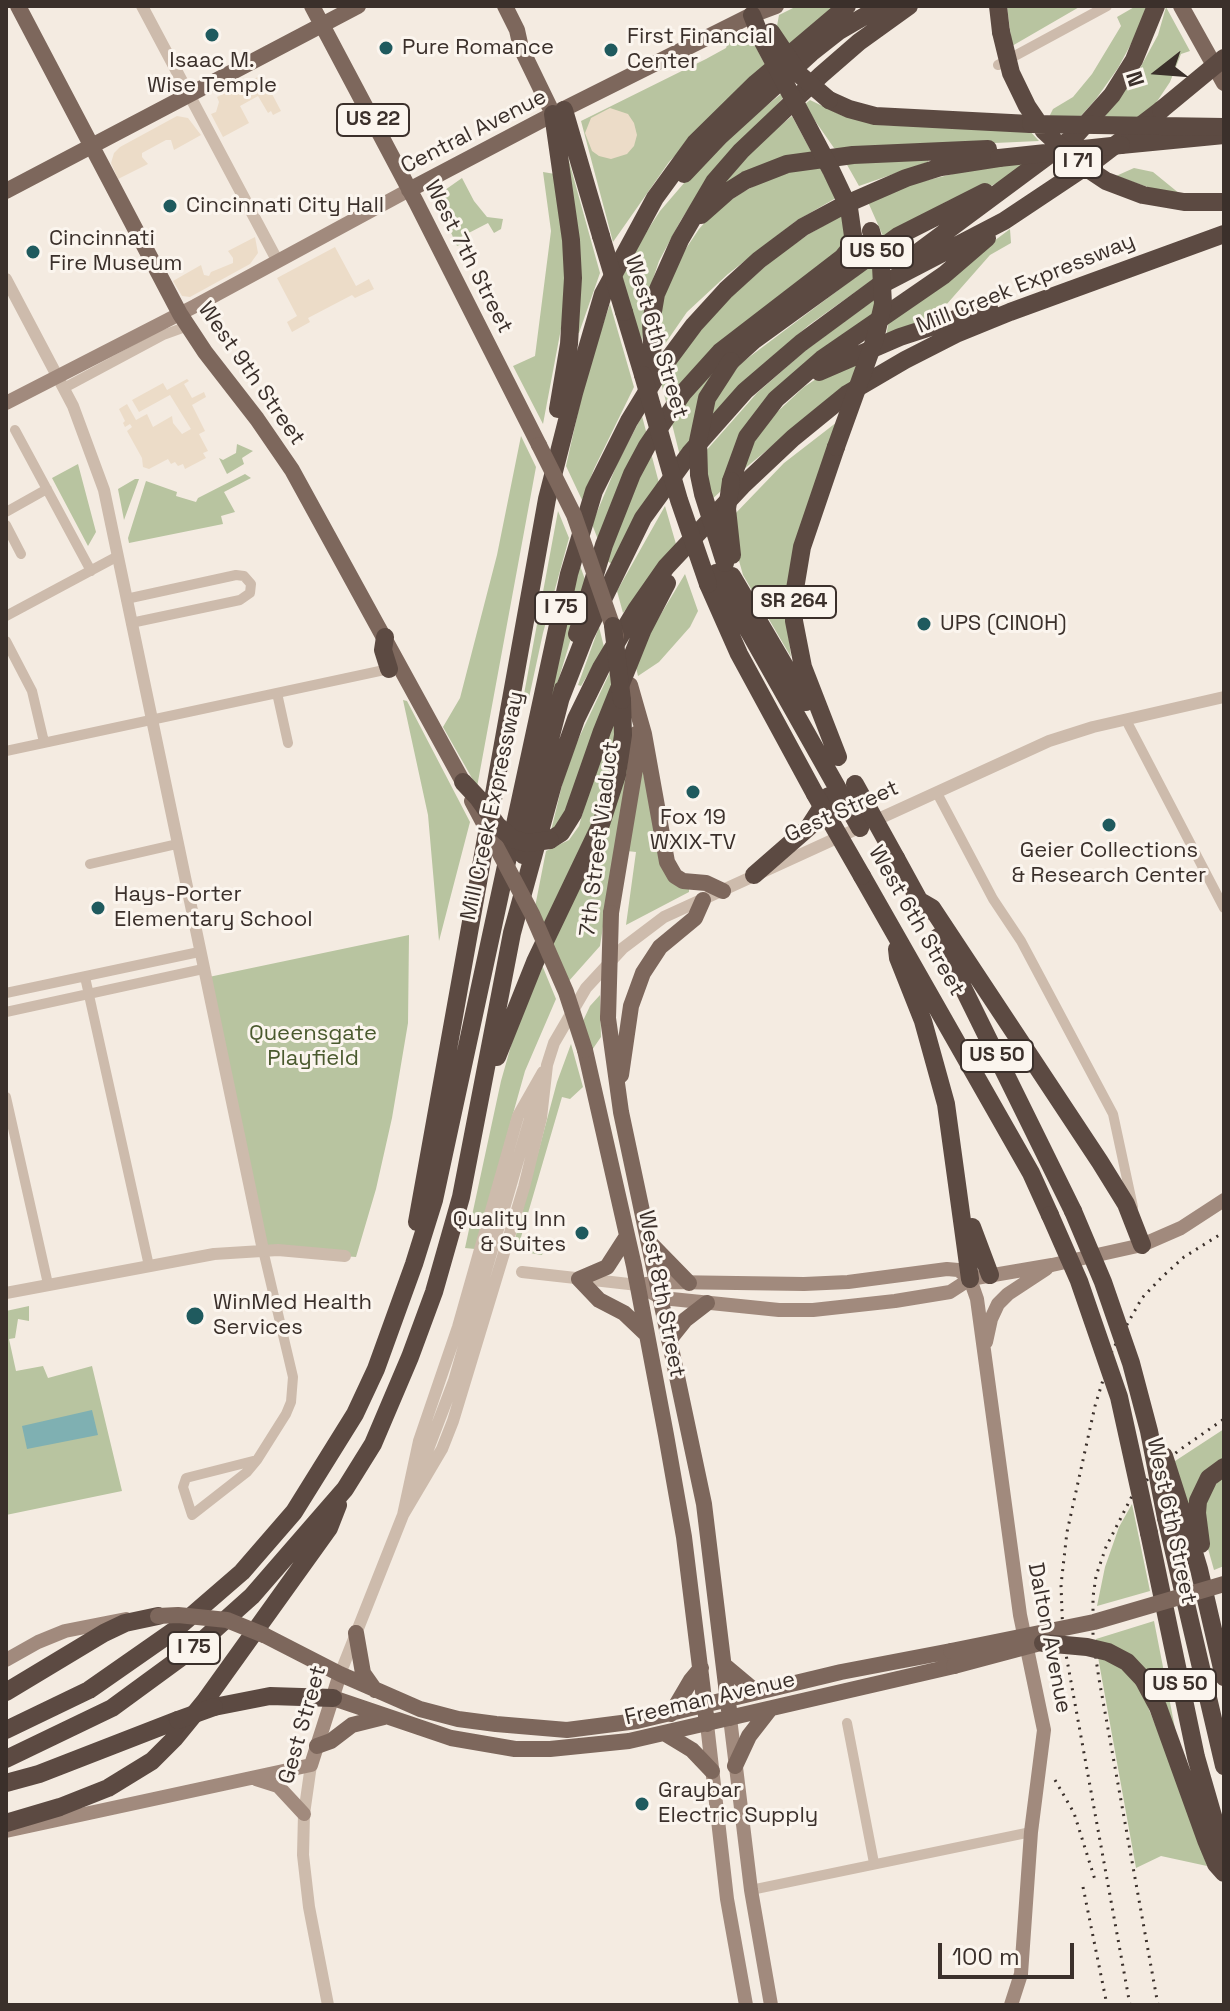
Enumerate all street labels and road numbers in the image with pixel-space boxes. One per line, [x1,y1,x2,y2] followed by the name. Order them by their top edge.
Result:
[397,84,551,180] street label: Central Avenue
[337,104,409,136] road number: US 22
[1054,146,1102,178] road number: I 71
[418,176,518,338] street label: West 7th Street
[913,228,1139,340] street label: Mill Creek Expressway
[841,236,913,268] road number: US 50
[619,252,693,422] street label: West 6th Street
[192,297,310,451] street label: West 9th Street
[752,586,836,618] road number: SR 264
[535,592,587,624] road number: I 75
[456,689,530,923] street label: Mill Creek Expressway
[575,740,625,938] street label: 7th Street Viaduct
[781,775,903,849] street label: Gest Street
[862,841,970,1001] street label: West 6th Street
[961,1040,1033,1072] road number: US 50
[632,1208,690,1380] street label: West 8th Street
[1141,1436,1201,1606] street label: West 6th Street
[1021,1560,1077,1716] street label: Dalton Avenue
[168,1632,220,1664] road number: I 75
[274,1663,332,1787] street label: Gest Street
[622,1667,798,1731] street label: Freeman Avenue
[1144,1669,1216,1701] road number: US 50

